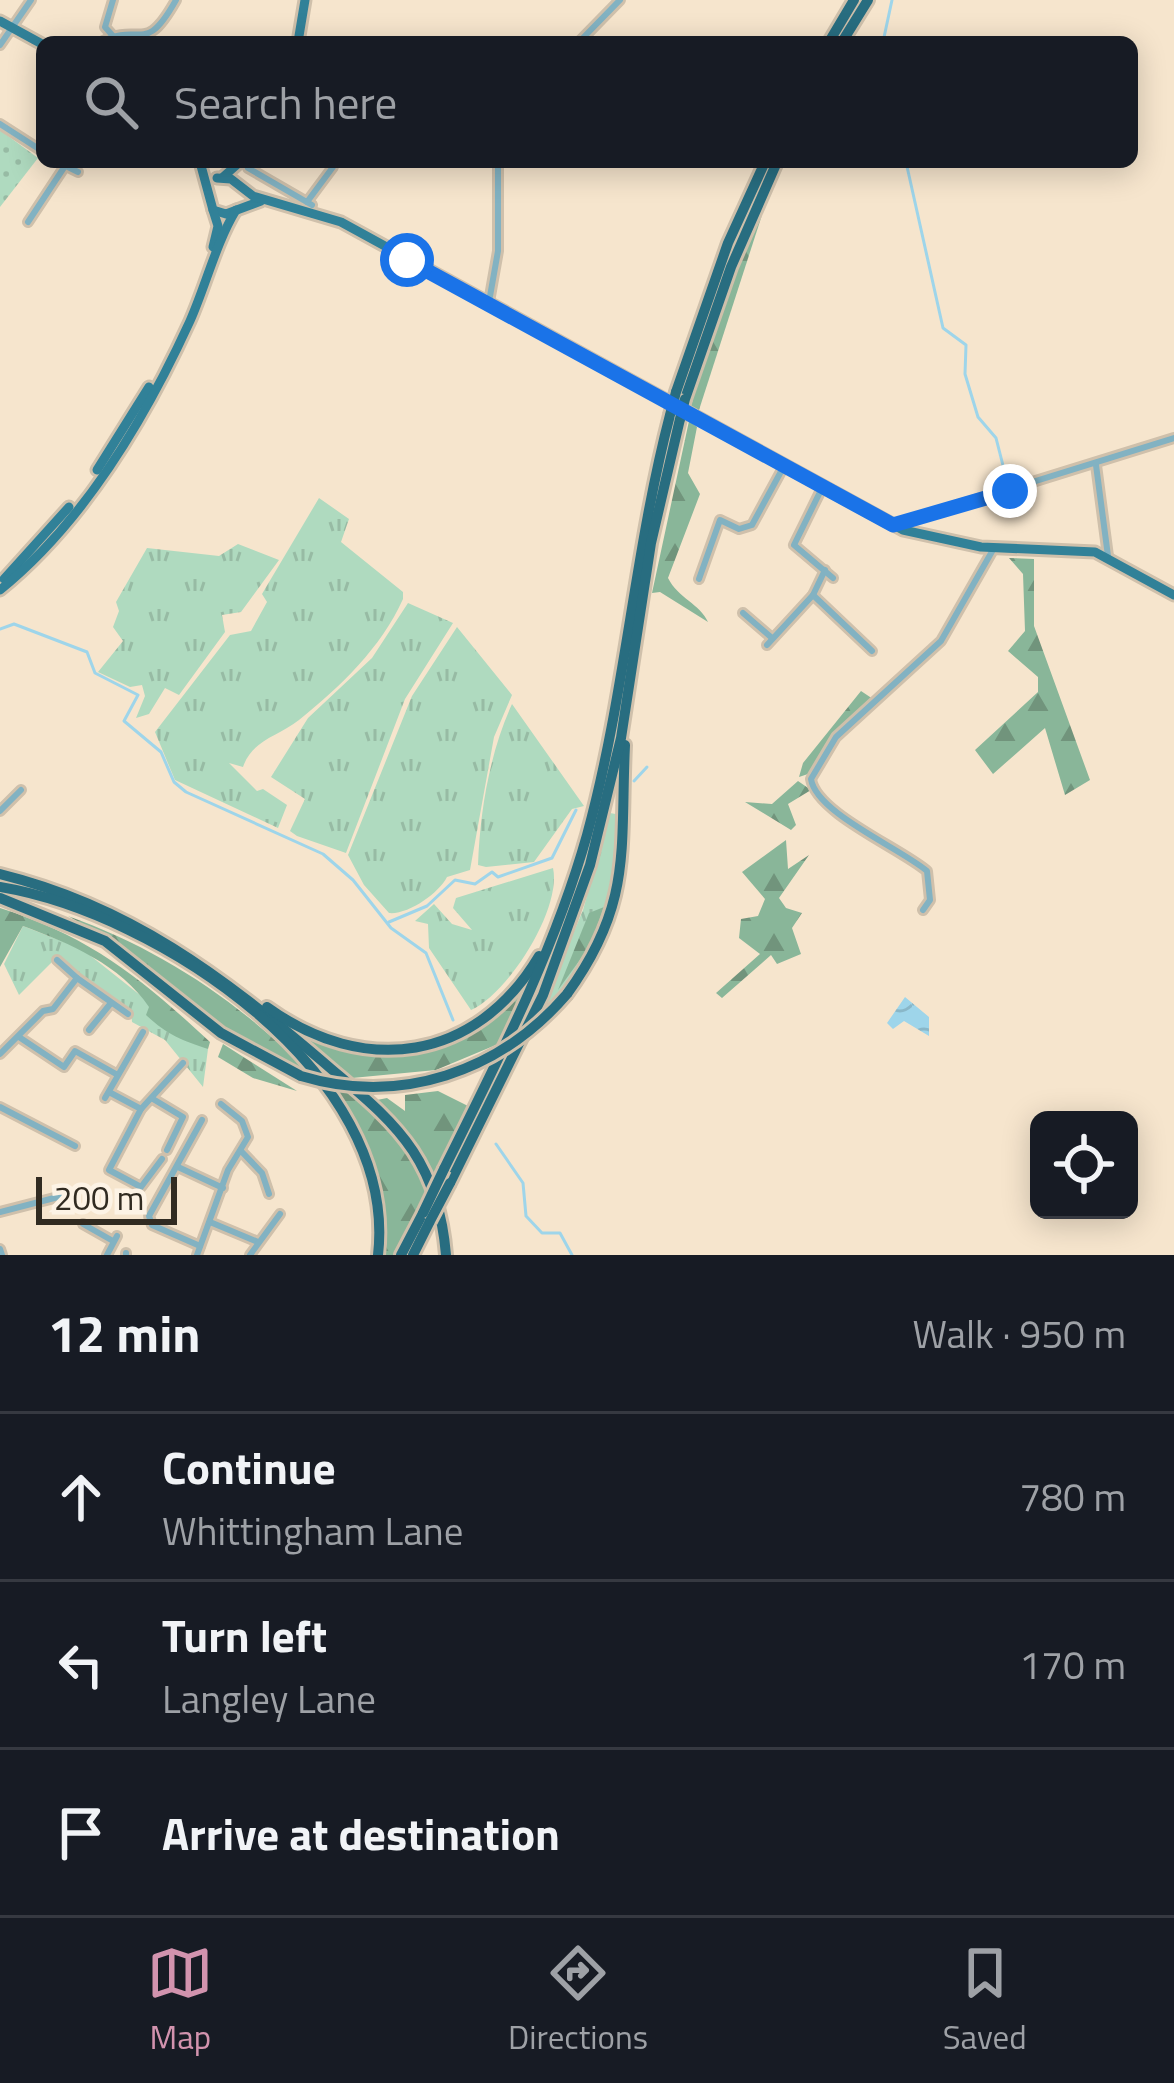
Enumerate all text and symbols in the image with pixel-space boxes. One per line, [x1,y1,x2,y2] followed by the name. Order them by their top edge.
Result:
[36,36,1138,168] search box
[174,68,397,136] text: Search here
[78,69,144,135] icon: search
[380,233,434,287] route start
[983,464,1037,518] route end
[1030,1111,1138,1219] map controls
[1030,1111,1138,1219] button: locate
[36,1171,177,1224] scale bar
[54,1173,144,1223] text: 200 m
[48,1294,201,1372] text: 12 min
[912,1304,1126,1363] text: Walk · 950 m
[162,1433,336,1501] text: Continue
[48,1464,114,1530] icon: ahead
[1019,1467,1126,1526] text: 780 m
[162,1501,463,1560] text: Whittingham Lane
[162,1601,327,1669] text: Turn left
[48,1632,114,1698] icon: left
[1019,1635,1126,1694] text: 170 m
[162,1669,376,1728] text: Langley Lane
[162,1799,560,1867] text: Arrive at destination
[48,1800,114,1866] icon: arrive
[147,1940,213,2062] tab: Map
[508,1940,648,2062] tab: Directions
[943,1940,1027,2062] tab: Saved

